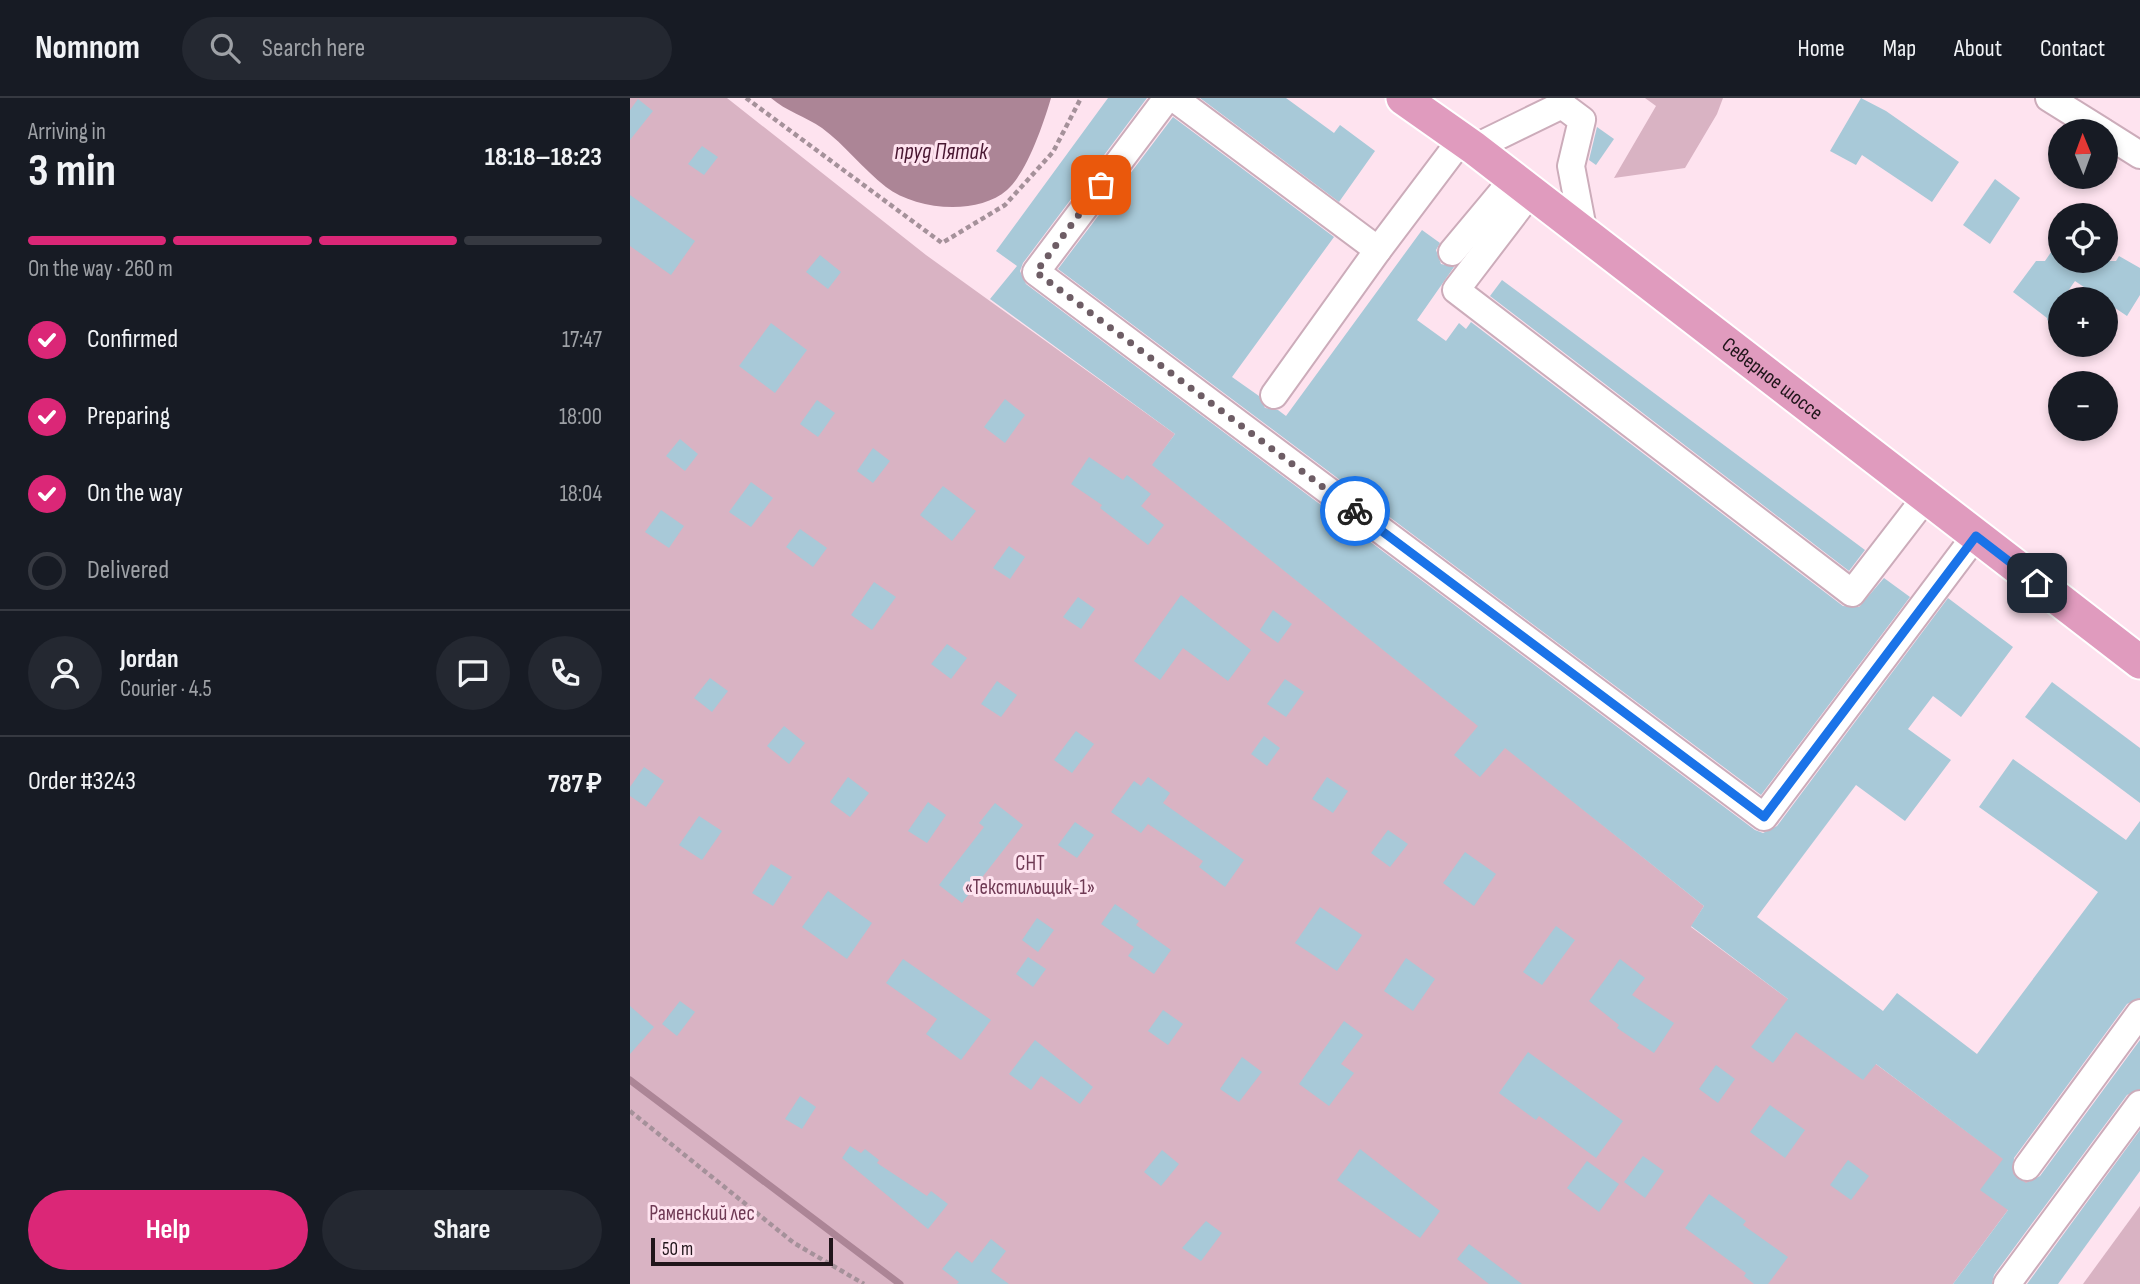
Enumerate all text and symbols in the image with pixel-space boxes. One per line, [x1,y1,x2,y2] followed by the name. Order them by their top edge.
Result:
[182,17,672,80] search box
[35,28,140,68] text: Nomnom
[206,29,244,67] icon: search
[262,33,365,64] text: Search here
[1797,34,1845,63] text: Home
[1883,34,1916,63] text: Map
[1954,34,2002,63] text: About
[2040,34,2105,63] text: Contact
[28,118,106,146] text: Arriving in
[2048,119,2118,189] north arrow
[2048,119,2118,441] map controls
[895,138,989,166] water label: пруд Пятак
[485,142,602,173] text: 18:18–18:23
[28,144,116,199] text: 3 min
[1071,155,1131,215] pin
[1082,166,1120,204] icon: bag
[2048,203,2118,273] button: locate
[28,255,173,283] text: On the way · 260 m
[2048,287,2118,357] button: +
[28,321,66,359] icon: check
[87,324,178,355] text: Confirmed
[562,326,602,354] text: 17:47
[1717,332,1828,425] street label: Северное шоссе
[2048,371,2118,441] button: −
[28,398,66,436] icon: check
[87,401,170,432] text: Preparing
[559,403,602,431] text: 18:00
[28,475,66,513] icon: check
[1320,476,1390,546] courier
[87,478,183,509] text: On the way
[560,480,602,508] text: 18:04
[1336,492,1374,530] icon: bike
[2007,553,2067,613] pin
[87,555,169,586] text: Delivered
[2018,564,2056,602] icon: home
[28,636,102,710] button: person
[436,636,510,710] button: chat
[528,636,602,710] button: phone
[120,644,178,675] text: Jordan
[120,675,212,703] text: Courier · 4.5
[28,766,136,797] text: Order #3243
[548,769,602,800] text: 787 ₽
[965,851,1095,900] park label: СНТ «Текстильщик-1»
[28,1190,308,1270] button: Help
[322,1190,602,1270] button: Share
[649,1201,755,1226] park label: Раменский лес
[651,1235,833,1267] scale bar
[662,1238,693,1261] text: 50 m

